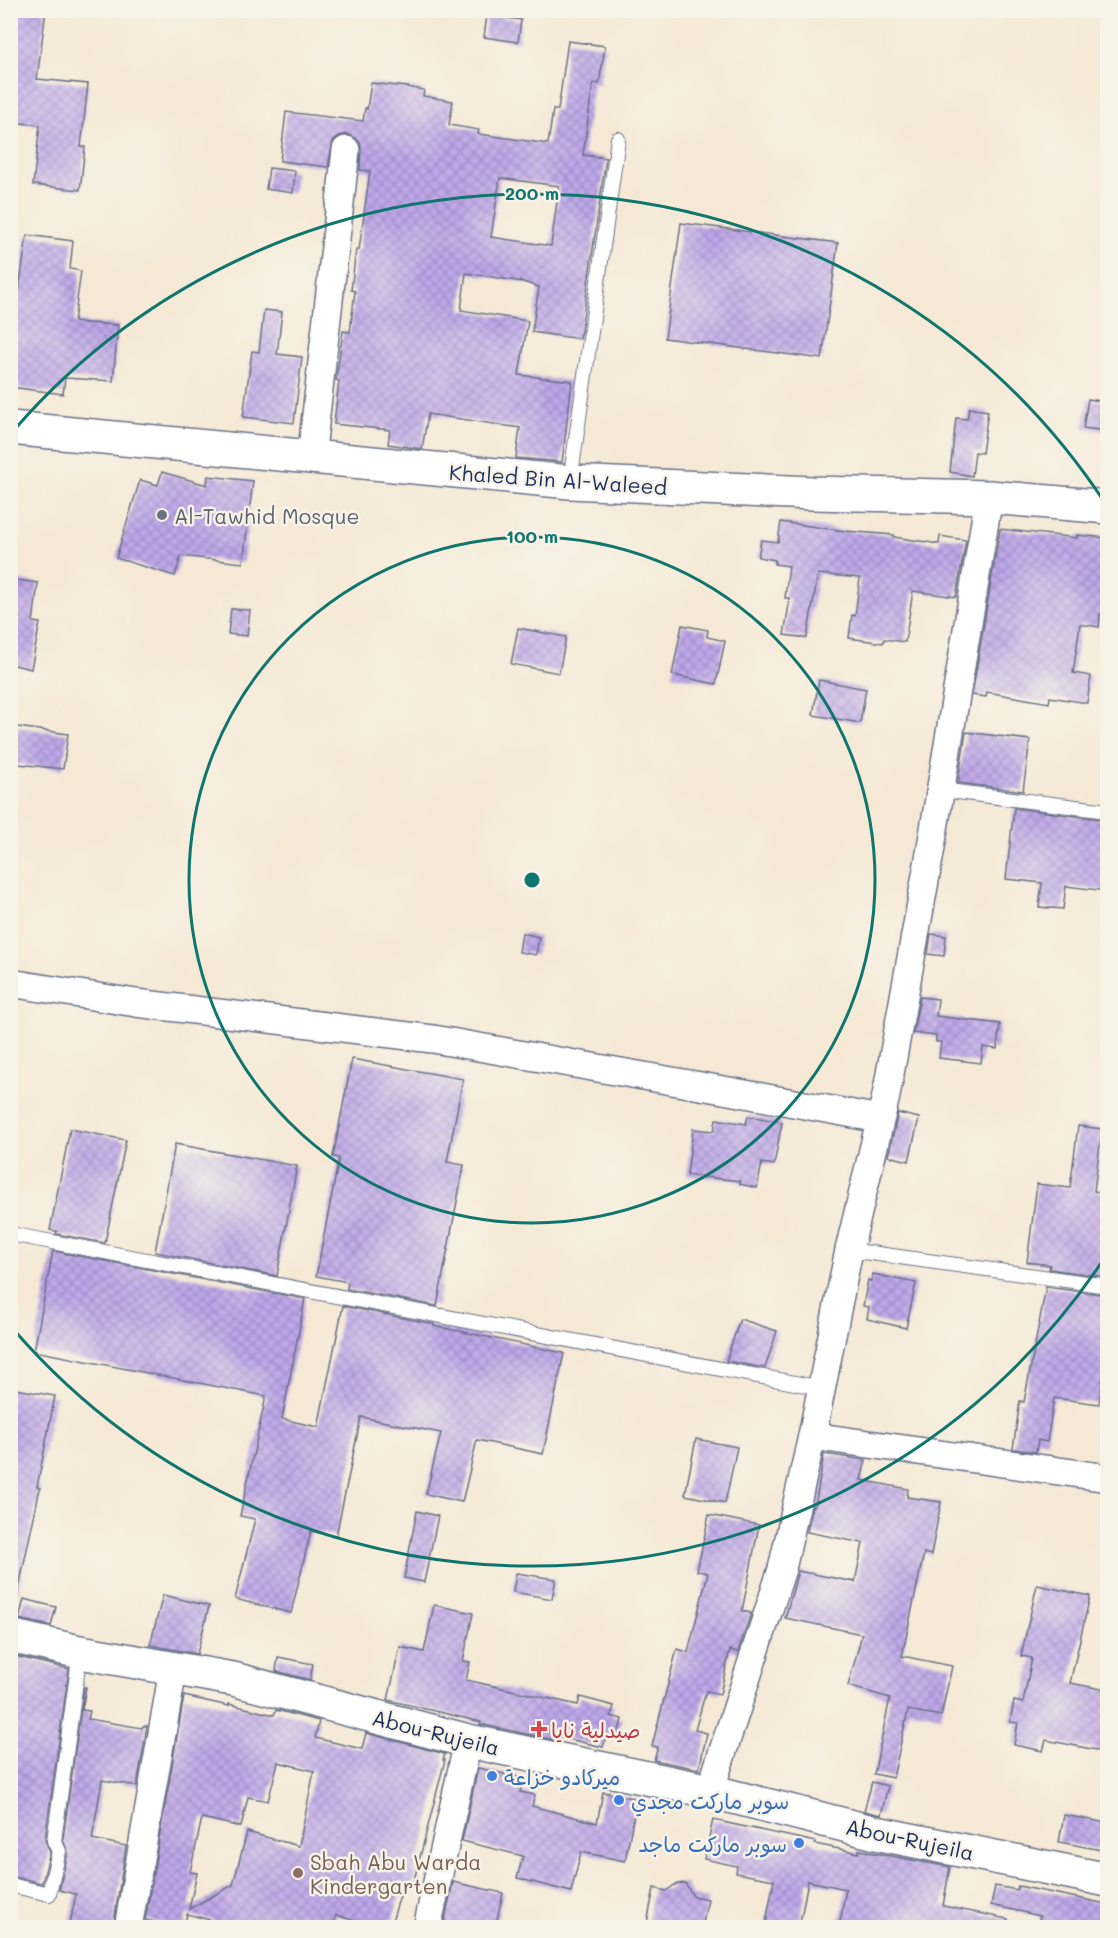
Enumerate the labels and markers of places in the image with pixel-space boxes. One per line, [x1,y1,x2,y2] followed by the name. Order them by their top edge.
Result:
[174,502,359,529] place label: Al-Tawhid Mosque
[155,508,169,522] marker: Al-Tawhid Mosque
[522,870,542,890] centre of rings
[551,1716,640,1743] place label: صيدلية نايا
[532,1722,546,1736] marker: صيدلية نايا
[504,1763,620,1790] place label: ميركادو خزاعة
[485,1769,499,1783] marker: ميركادو خزاعة
[631,1787,789,1817] place label: سوبر ماركت مجدي
[612,1793,626,1807] marker: سوبر ماركت مجدي
[638,1830,787,1858] place label: سوبر ماركت ماجد
[792,1836,806,1850] marker: سوبر ماركت ماجد
[310,1848,481,1899] place label: Sbah Abu Warda Kindergarten
[291,1866,305,1880] marker: Sbah Abu Warda Kindergarten

